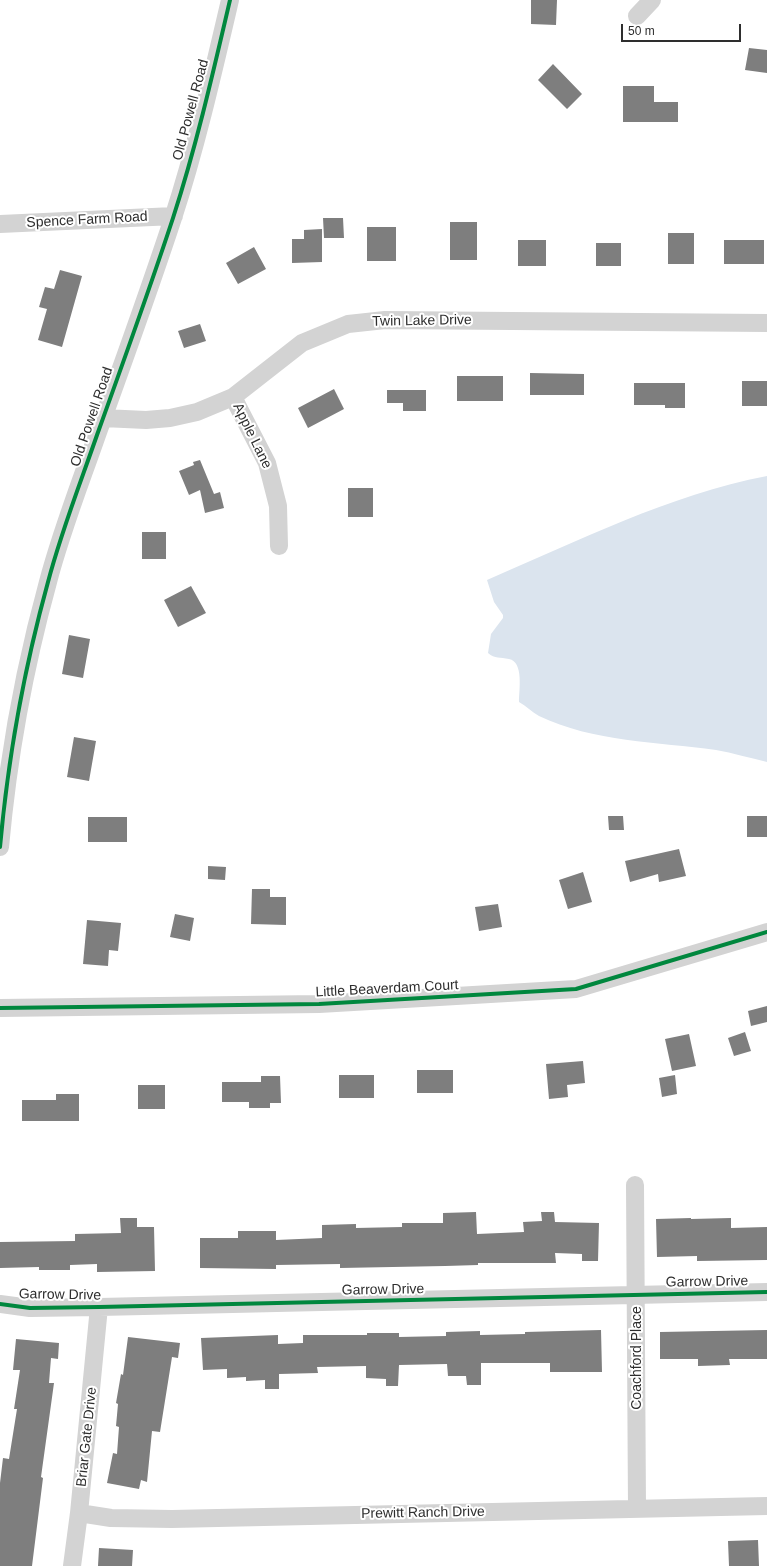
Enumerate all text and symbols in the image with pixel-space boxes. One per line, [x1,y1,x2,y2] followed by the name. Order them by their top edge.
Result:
[623,16,743,42] scale bar
[628,24,655,38] text: 50 m
[169,57,213,163] street label: Old Powell Road
[26,208,148,232] street label: Spence Farm Road
[372,312,472,330] street label: Twin Lake Drive
[67,365,117,469] street label: Old Powell Road
[229,400,275,472] street label: Apple Lane
[315,977,459,1001] street label: Little Beaverdam Court
[666,1273,748,1291] street label: Garrow Drive
[342,1281,424,1299] street label: Garrow Drive
[19,1286,101,1304] street label: Garrow Drive
[629,1306,645,1410] street label: Coachford Place
[73,1386,101,1488] street label: Briar Gate Drive
[361,1504,485,1522] street label: Prewitt Ranch Drive

